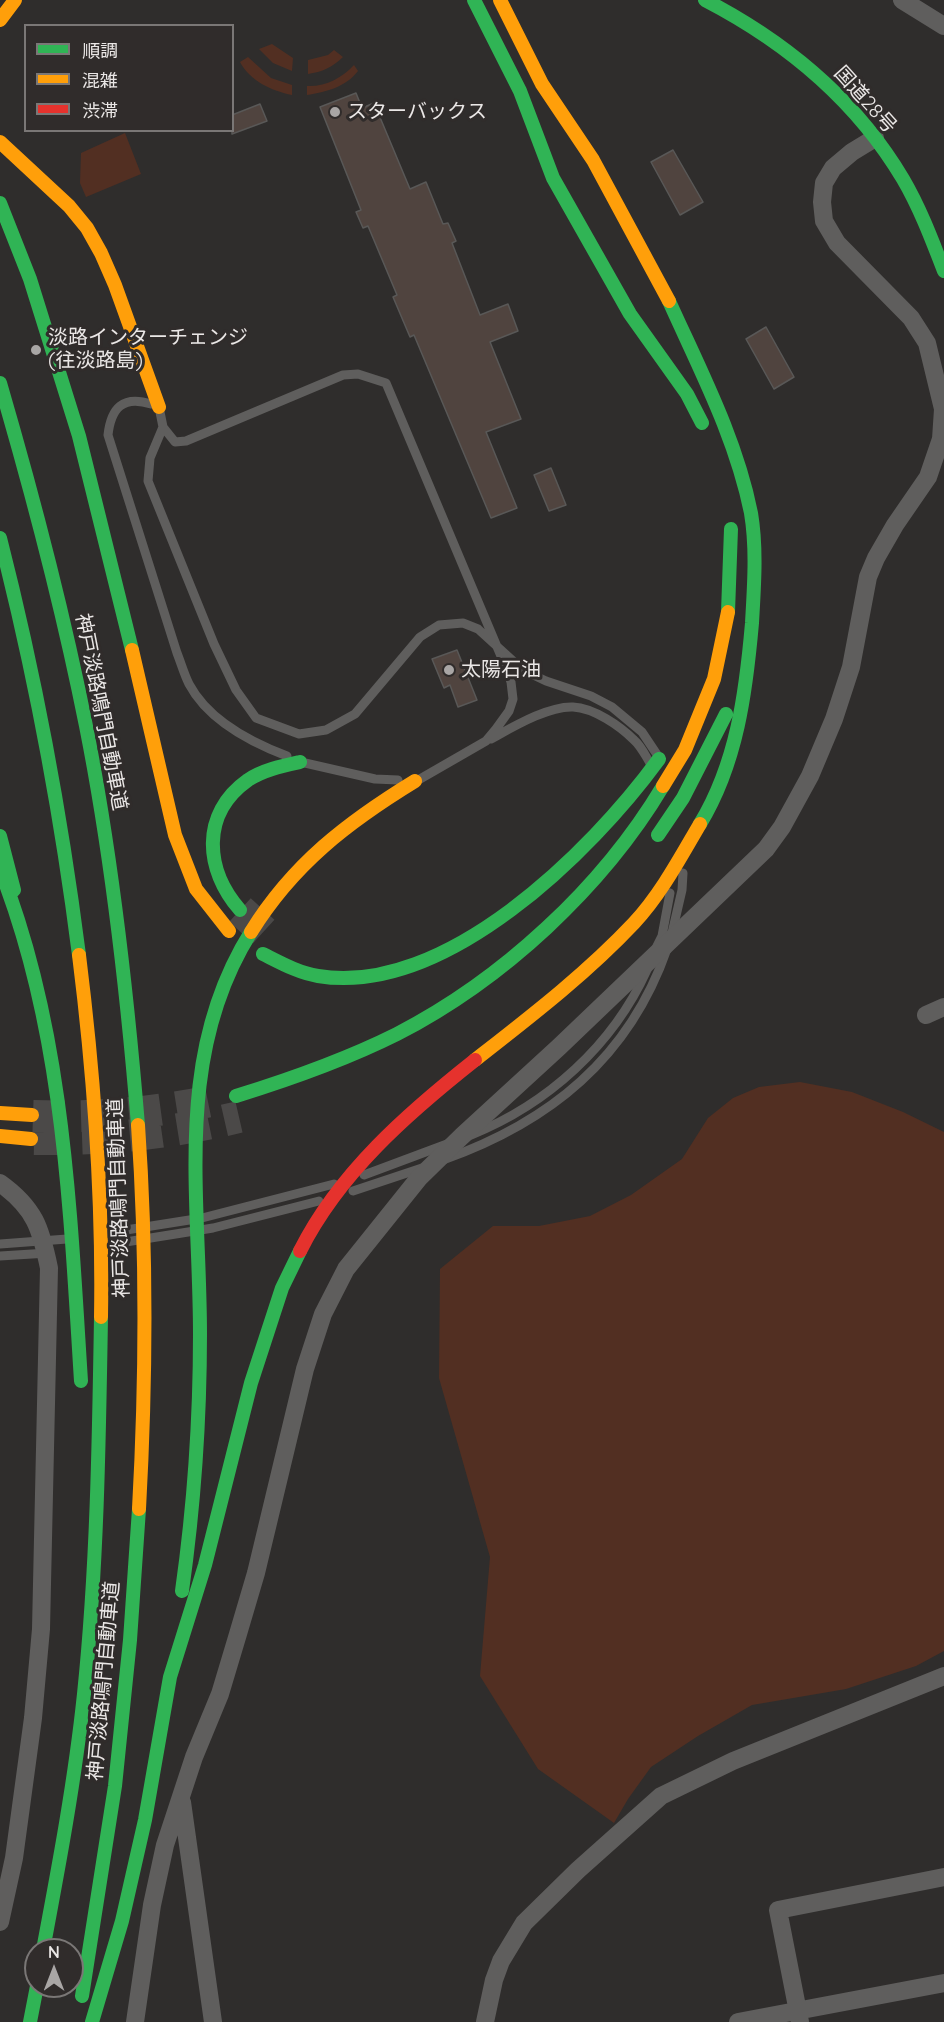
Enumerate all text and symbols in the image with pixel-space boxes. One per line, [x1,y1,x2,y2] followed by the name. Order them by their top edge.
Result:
[24,24,234,132] legend
[82,39,118,62] text: 順調
[829,62,901,138] street label: 国道28号
[82,69,118,92] text: 混雑
[82,99,118,122] text: 渋滞
[347,100,487,124] place label: スターバックス
[328,105,342,119] marker: スターバックス
[48,326,248,373] place label: 淡路インターチェンジ (往淡路島)
[29,343,43,357] marker: 淡路インターチェンジ (往淡路島)
[70,612,132,812] street label: 神戸淡路鳴門自動車道
[461,658,541,682] place label: 太陽石油
[442,663,456,677] marker: 太陽石油
[104,1098,134,1298] street label: 神戸淡路鳴門自動車道
[83,1580,125,1782] street label: 神戸淡路鳴門自動車道
[24,1938,84,1998] north arrow
[48,1942,60,1962] text: N

